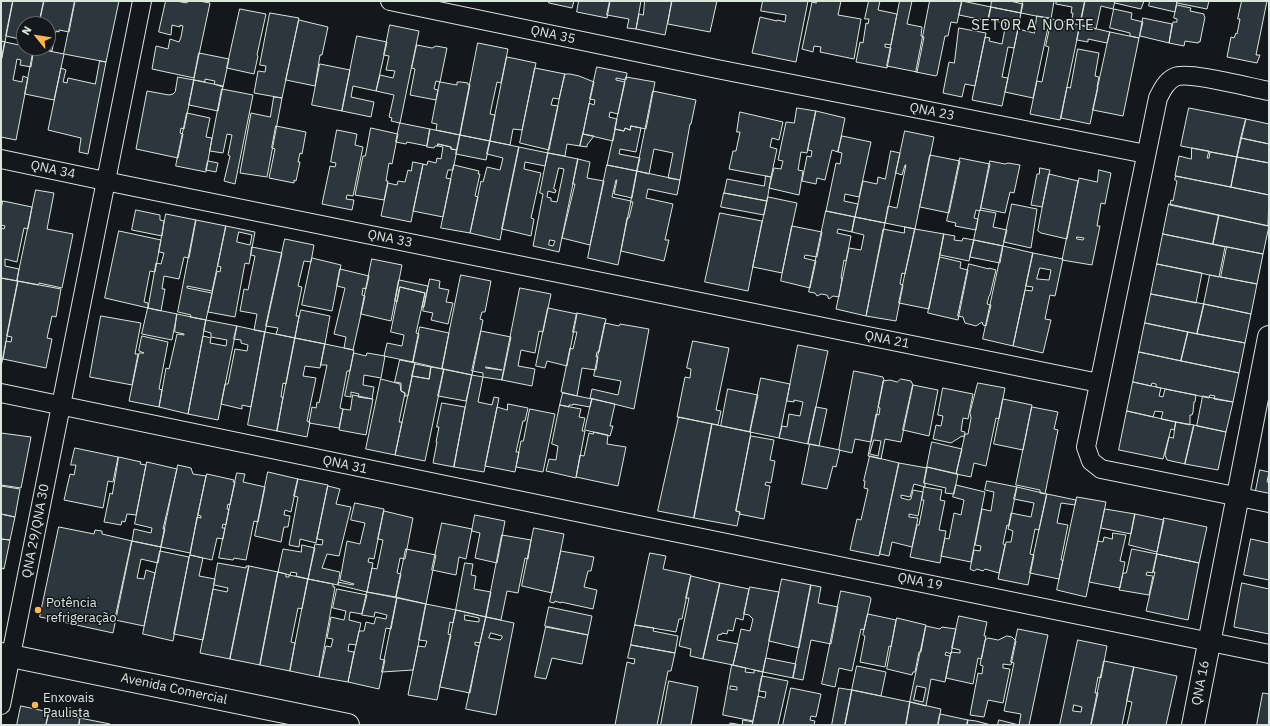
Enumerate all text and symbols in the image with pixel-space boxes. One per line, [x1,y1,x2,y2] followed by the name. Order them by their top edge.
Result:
[16,16,56,56] north arrow
[971,17,1095,35] district label: SETOR A NORTE
[529,23,577,47] street label: QNA 35
[18,24,35,37] text: N
[908,100,956,124] street label: QNA 23
[29,158,77,182] street label: QNA 34
[366,227,414,251] street label: QNA 33
[863,328,911,352] street label: QNA 21
[321,453,369,477] street label: QNA 31
[19,483,53,579] street label: QNA 29/QNA 30
[896,570,944,594] street label: QNA 19
[46,595,116,626] place label: Potência refrigeração
[33,605,43,615] marker: Potência refrigeração
[1189,659,1213,707] street label: QNA 16
[119,670,229,708] street label: Avenida Comercial
[43,690,94,721] place label: Enxovais Paulista
[30,700,40,710] marker: Enxovais Paulista

